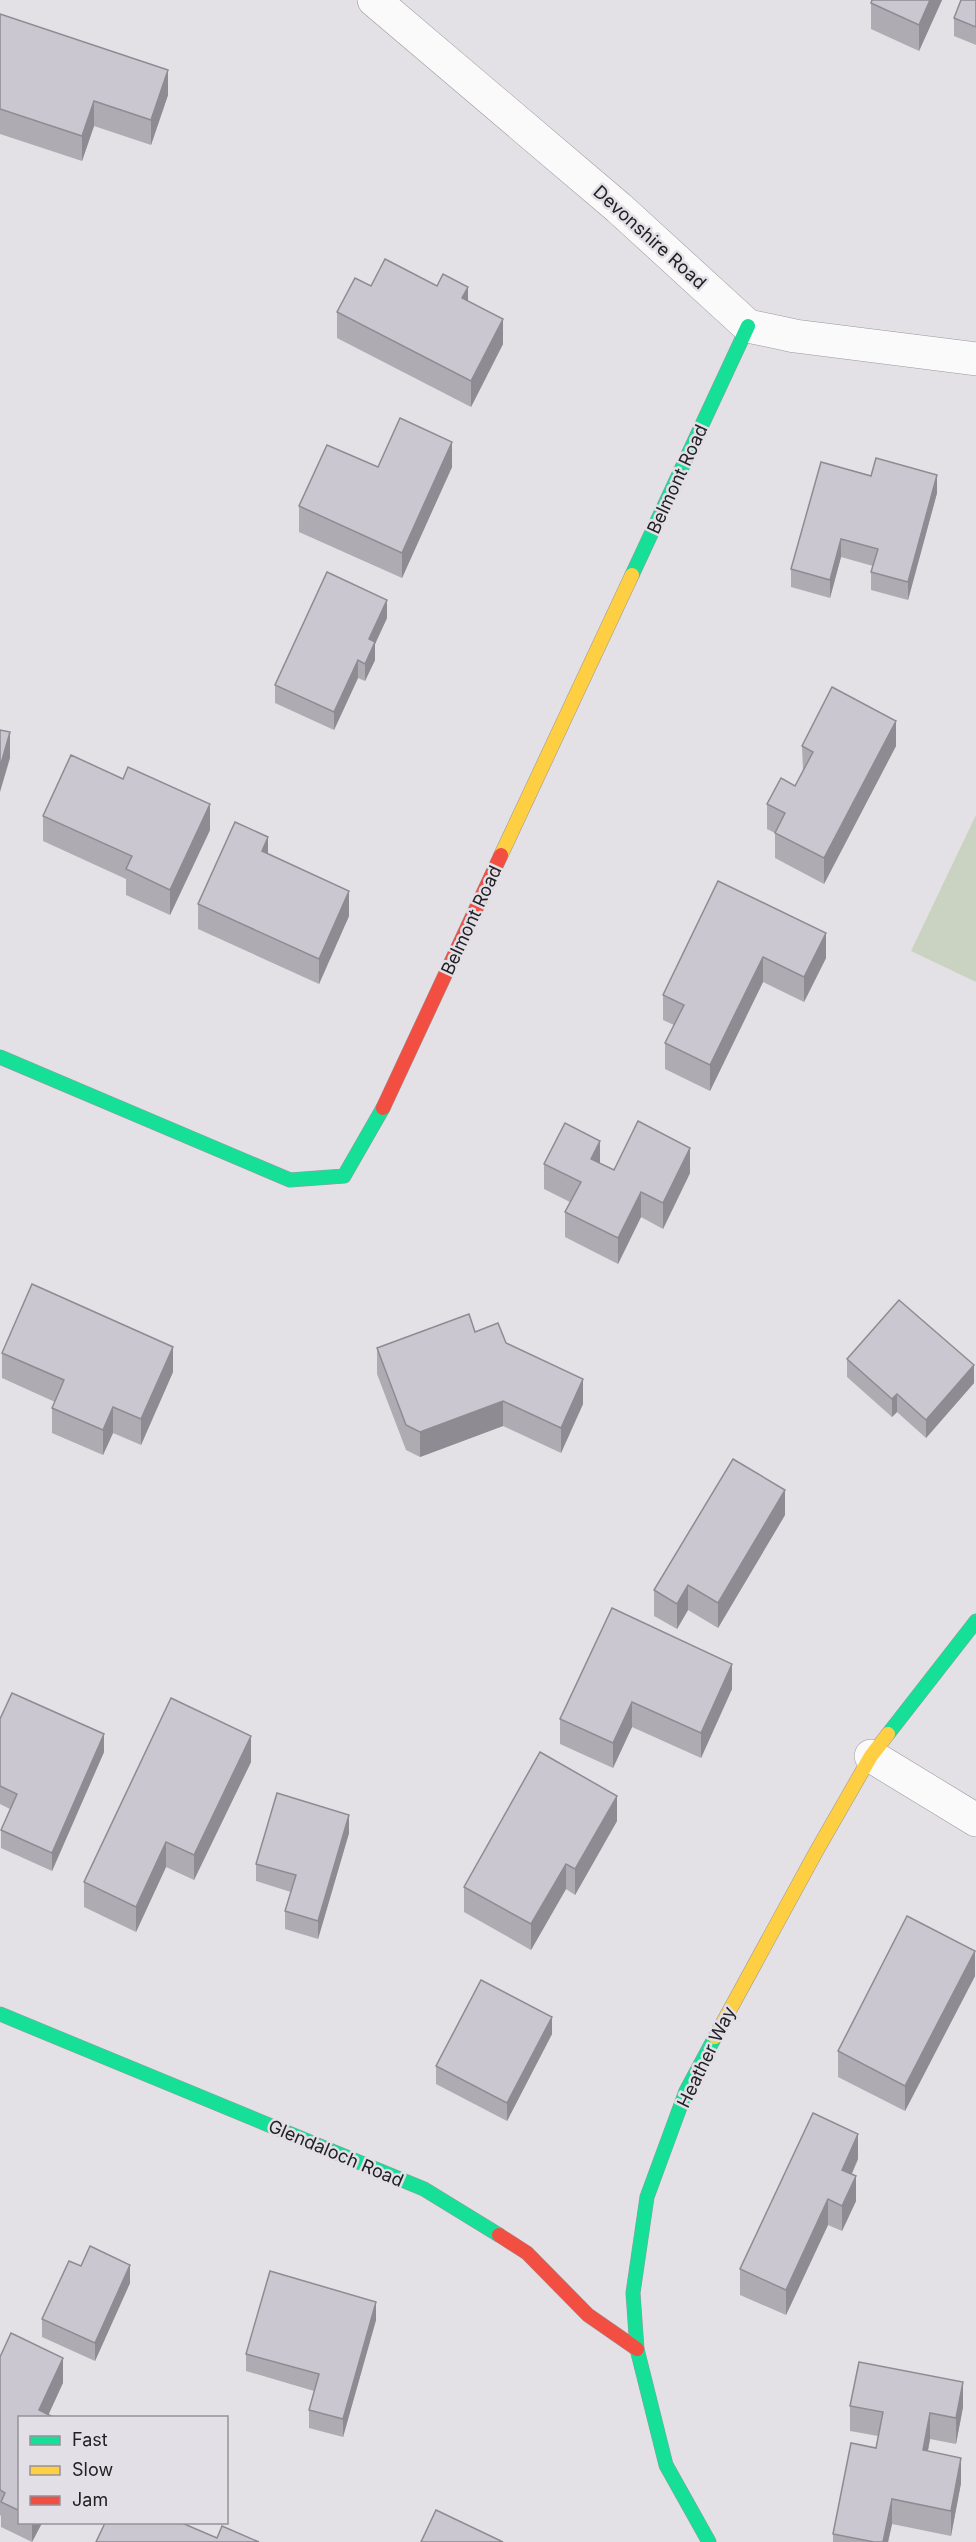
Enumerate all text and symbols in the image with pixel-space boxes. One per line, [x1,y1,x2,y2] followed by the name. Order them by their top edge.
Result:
[589,181,711,293] street label: Devonshire Road
[643,421,711,537] street label: Belmont Road
[437,862,505,978] street label: Belmont Road
[672,2003,740,2111] street label: Heather Way
[265,2115,407,2191] street label: Glendaloch Road
[18,2416,228,2524] legend
[72,2429,108,2450] text: Fast
[72,2459,113,2480] text: Slow
[72,2489,108,2510] text: Jam

